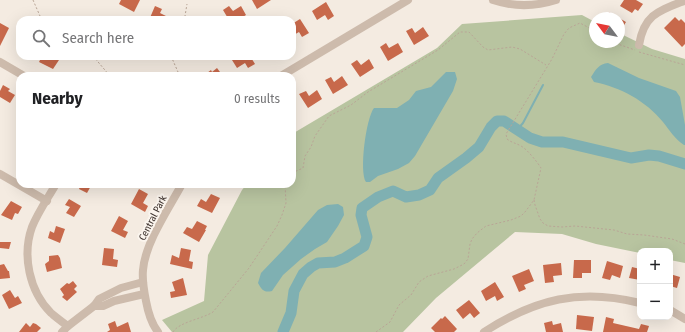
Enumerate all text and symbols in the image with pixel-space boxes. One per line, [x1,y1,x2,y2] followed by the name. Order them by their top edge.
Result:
[589,12,625,48] north arrow
[16,16,296,60] search box
[30,27,52,49] icon: search
[62,29,134,47] text: Search here
[32,88,83,109] text: Nearby
[234,91,280,106] text: 0 results
[137,193,170,243] street label: Central Park
[637,248,673,320] map controls
[637,248,673,284] button: +
[637,284,673,320] button: −

